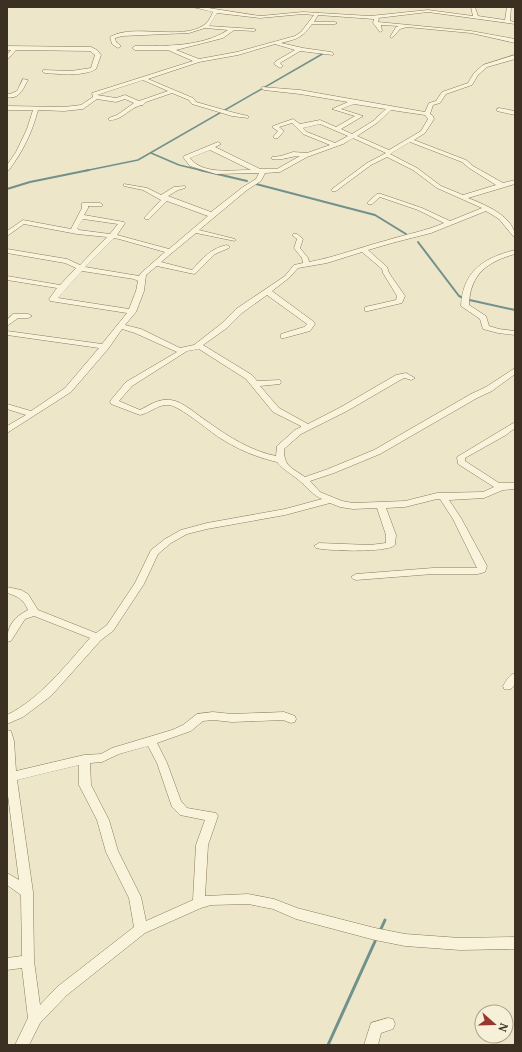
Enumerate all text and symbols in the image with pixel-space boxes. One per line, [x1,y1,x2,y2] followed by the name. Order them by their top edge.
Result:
[474,1004,514,1044] north arrow
[495,1021,511,1034] text: N

